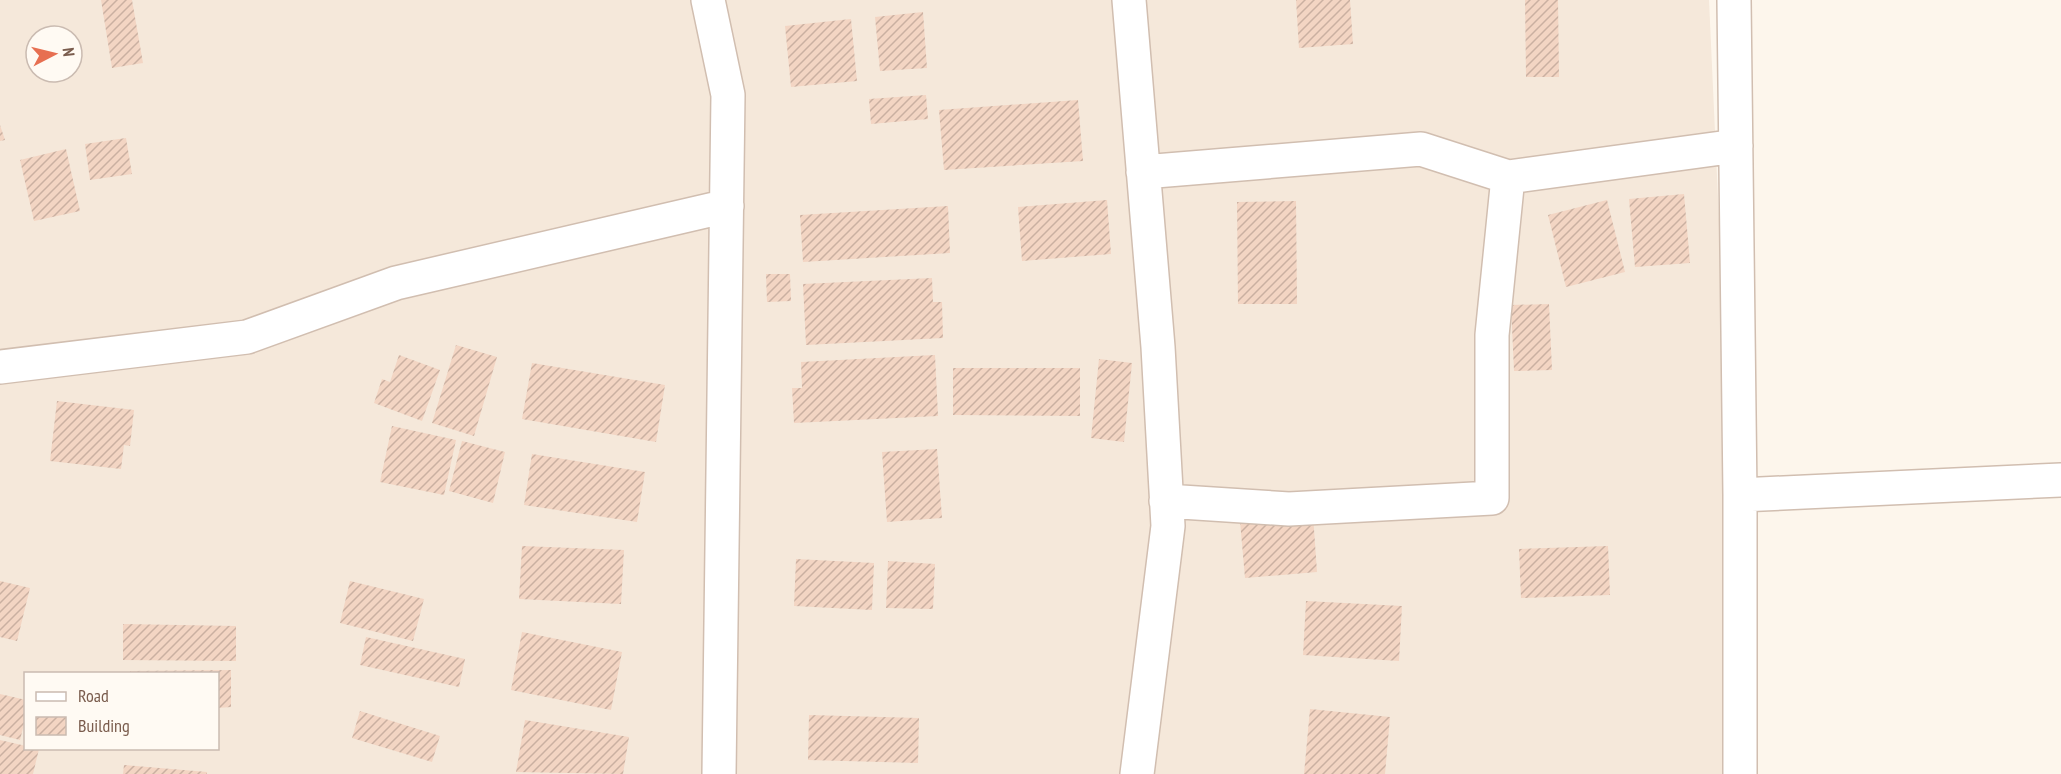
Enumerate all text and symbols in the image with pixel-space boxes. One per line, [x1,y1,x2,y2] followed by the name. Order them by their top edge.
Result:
[24,24,84,84] north arrow
[58,47,79,58] text: N
[24,672,219,750] legend
[78,684,109,707] text: Road
[78,714,130,737] text: Building

